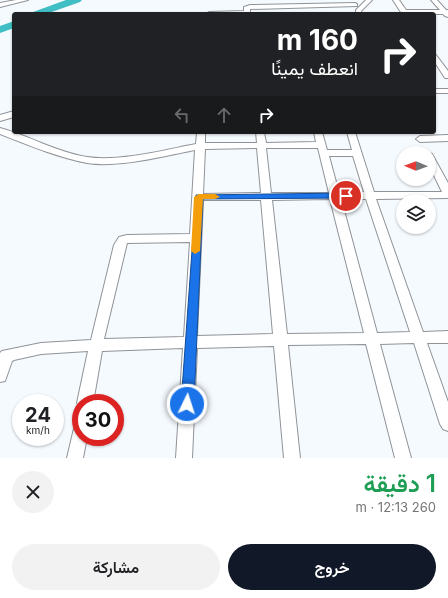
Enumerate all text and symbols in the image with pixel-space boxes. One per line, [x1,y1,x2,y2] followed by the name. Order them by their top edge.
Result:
[277,23,358,57] text: 160 m
[372,28,424,80] icon: right
[271,58,358,79] text: انعطف يمينًا
[171,104,193,126] icon: left
[213,104,235,126] icon: ahead
[255,104,277,126] icon: right
[396,146,436,186] north arrow
[396,146,436,234] map controls
[329,179,363,213] pin
[335,185,357,207] icon: arrive
[396,194,436,234] button: layers
[166,383,208,425] position arrow
[72,394,124,446] speed limit sign: 30
[25,403,51,427] text: 24
[26,424,50,436] text: km/h
[363,469,436,498] text: 1 دقيقة
[12,471,54,513] button: close
[355,499,436,515] text: 260 m · 12:13
[12,544,220,590] button: مشاركة
[228,544,436,590] button: خروج

